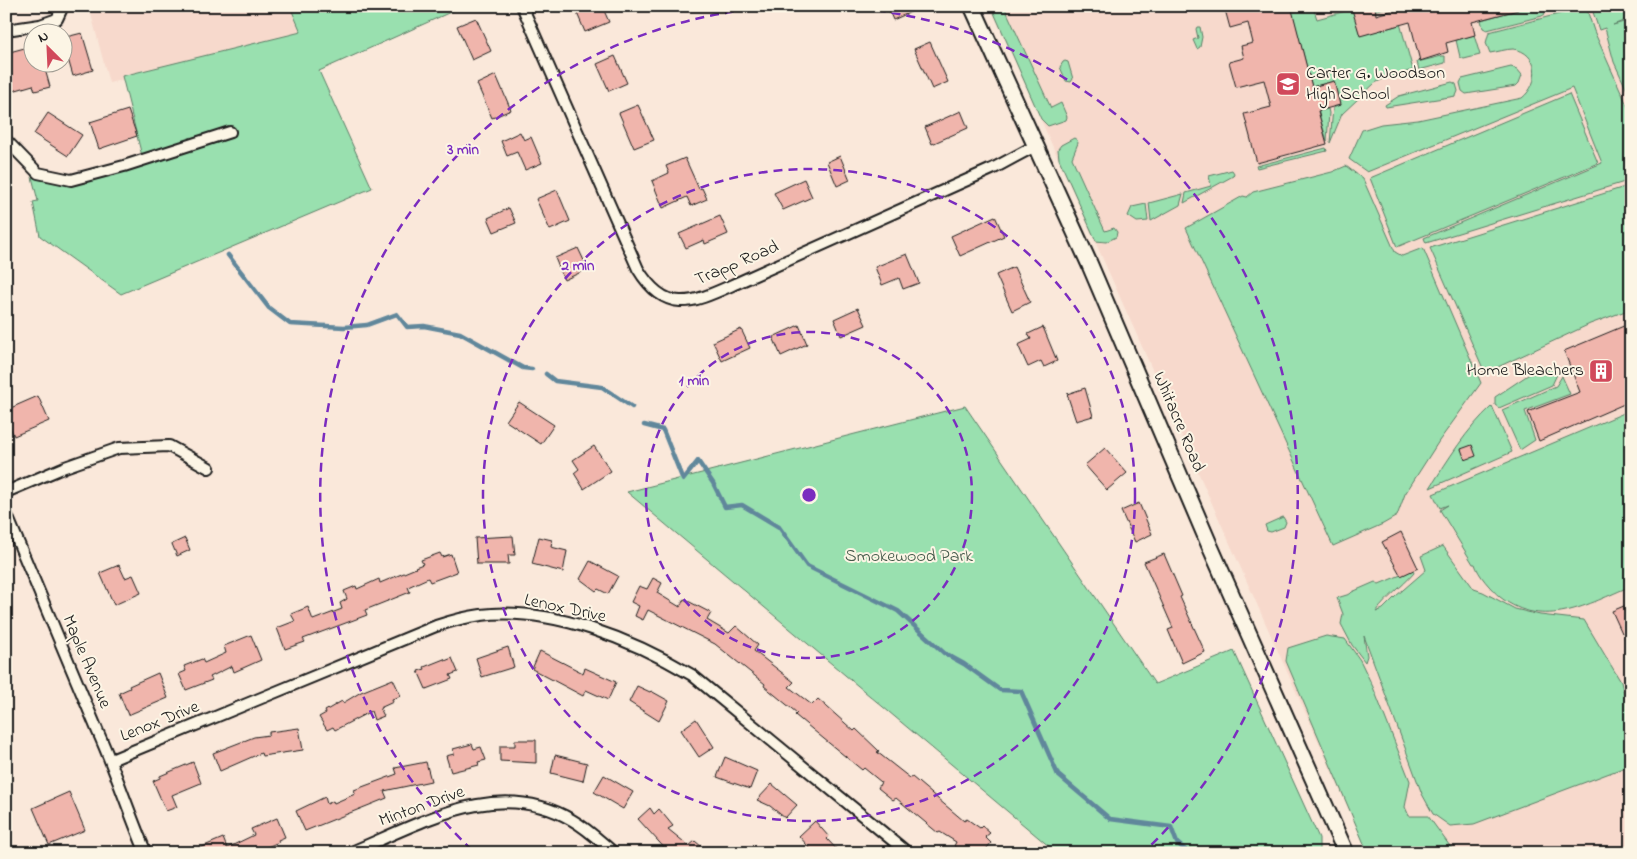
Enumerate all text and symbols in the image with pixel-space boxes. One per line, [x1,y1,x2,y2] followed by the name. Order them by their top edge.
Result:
[22,22,72,72] north arrow
[35,26,52,49] text: N
[1306,61,1445,109] place label: Carter G. Woodson High School
[1275,71,1301,97] school or university icon: Carter G. Woodson High School
[446,139,479,161] text: 3 min
[691,235,783,293] street label: Trapp Road
[561,255,595,277] text: 2 min
[1466,358,1584,384] place label: Home Bleachers
[1588,358,1614,384] building icon: Home Bleachers
[1145,368,1211,476] street label: Whitacre Road
[679,370,710,392] text: 1 min
[800,486,818,504] centre of rings
[845,544,973,570] park label: Smokewood Park
[522,588,609,631] street label: Lenox Drive
[55,611,118,714] street label: Maple Avenue
[117,694,204,750] street label: Lenox Drive
[376,779,469,835] street label: Minton Drive

